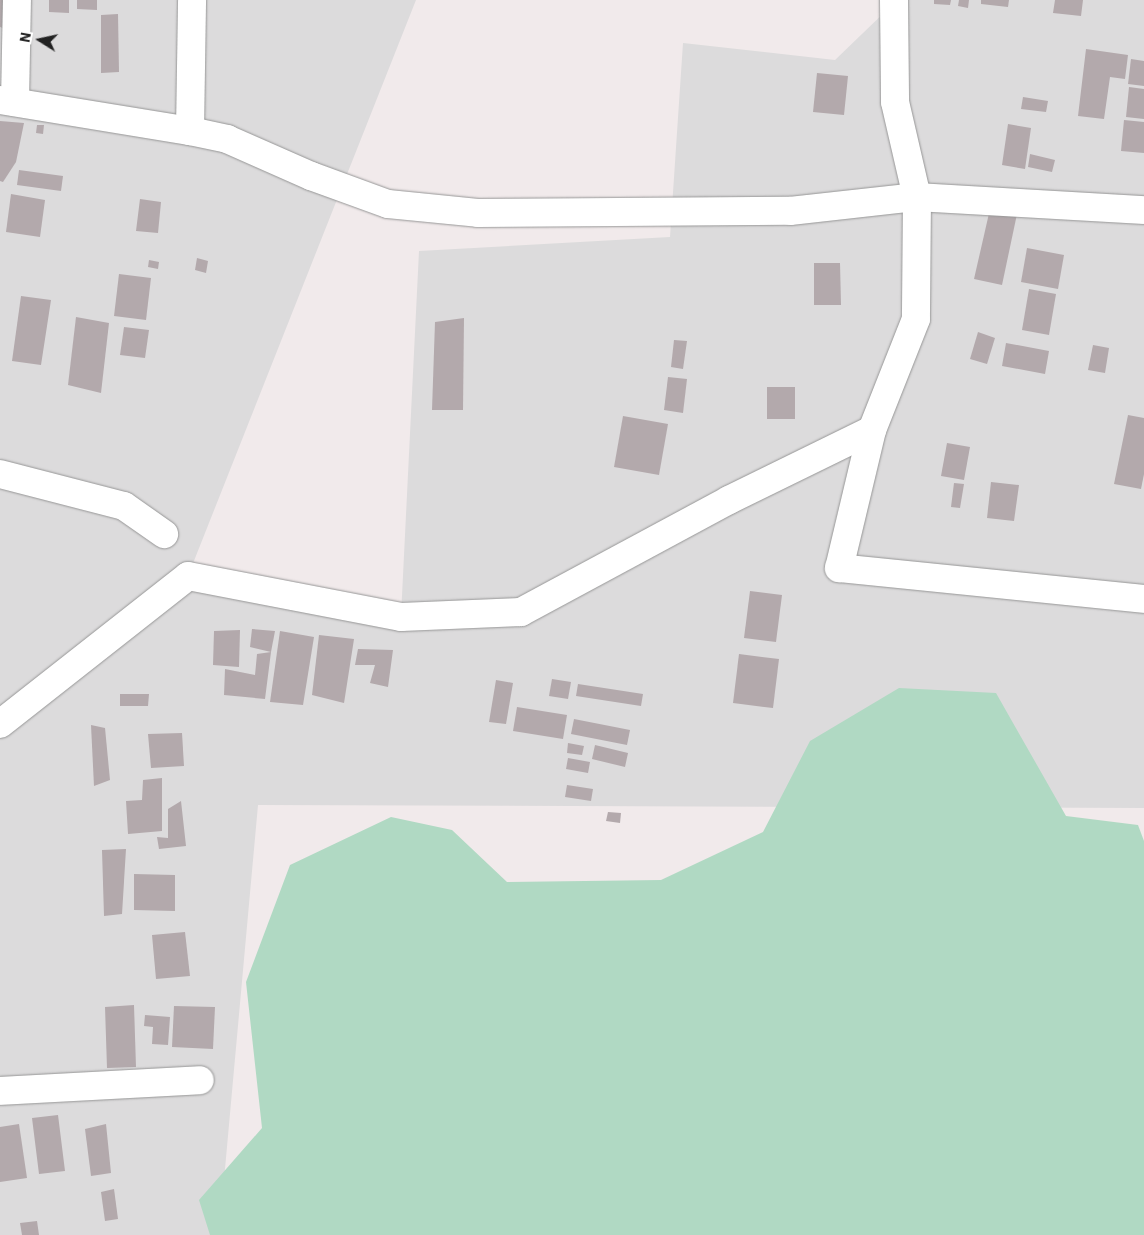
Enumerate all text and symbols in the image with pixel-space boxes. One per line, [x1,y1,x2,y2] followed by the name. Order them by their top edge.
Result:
[15,15,65,65] north arrow
[15,31,35,44] text: N

